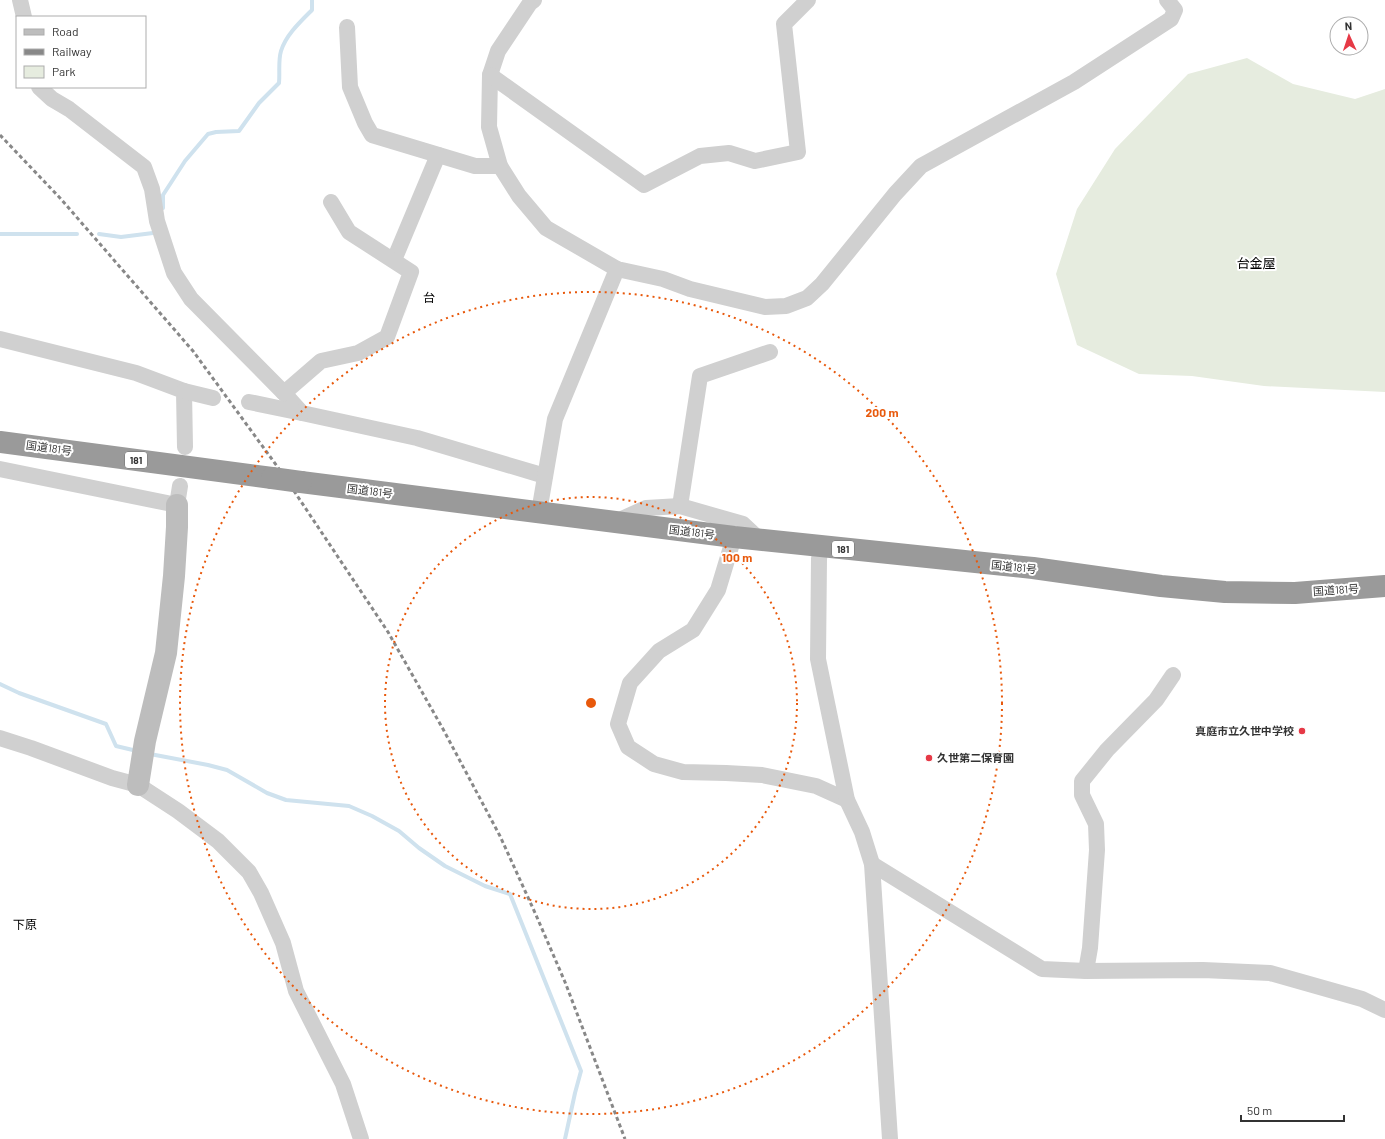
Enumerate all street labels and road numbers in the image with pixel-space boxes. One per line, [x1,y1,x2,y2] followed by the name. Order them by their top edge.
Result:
[25,438,73,457] street label: 国道181号
[125,452,147,468] road number: 181
[346,481,394,500] street label: 国道181号
[668,522,716,541] street label: 国道181号
[832,541,854,557] road number: 181
[990,558,1038,575] street label: 国道181号
[1313,581,1359,598] street label: 国道181号

